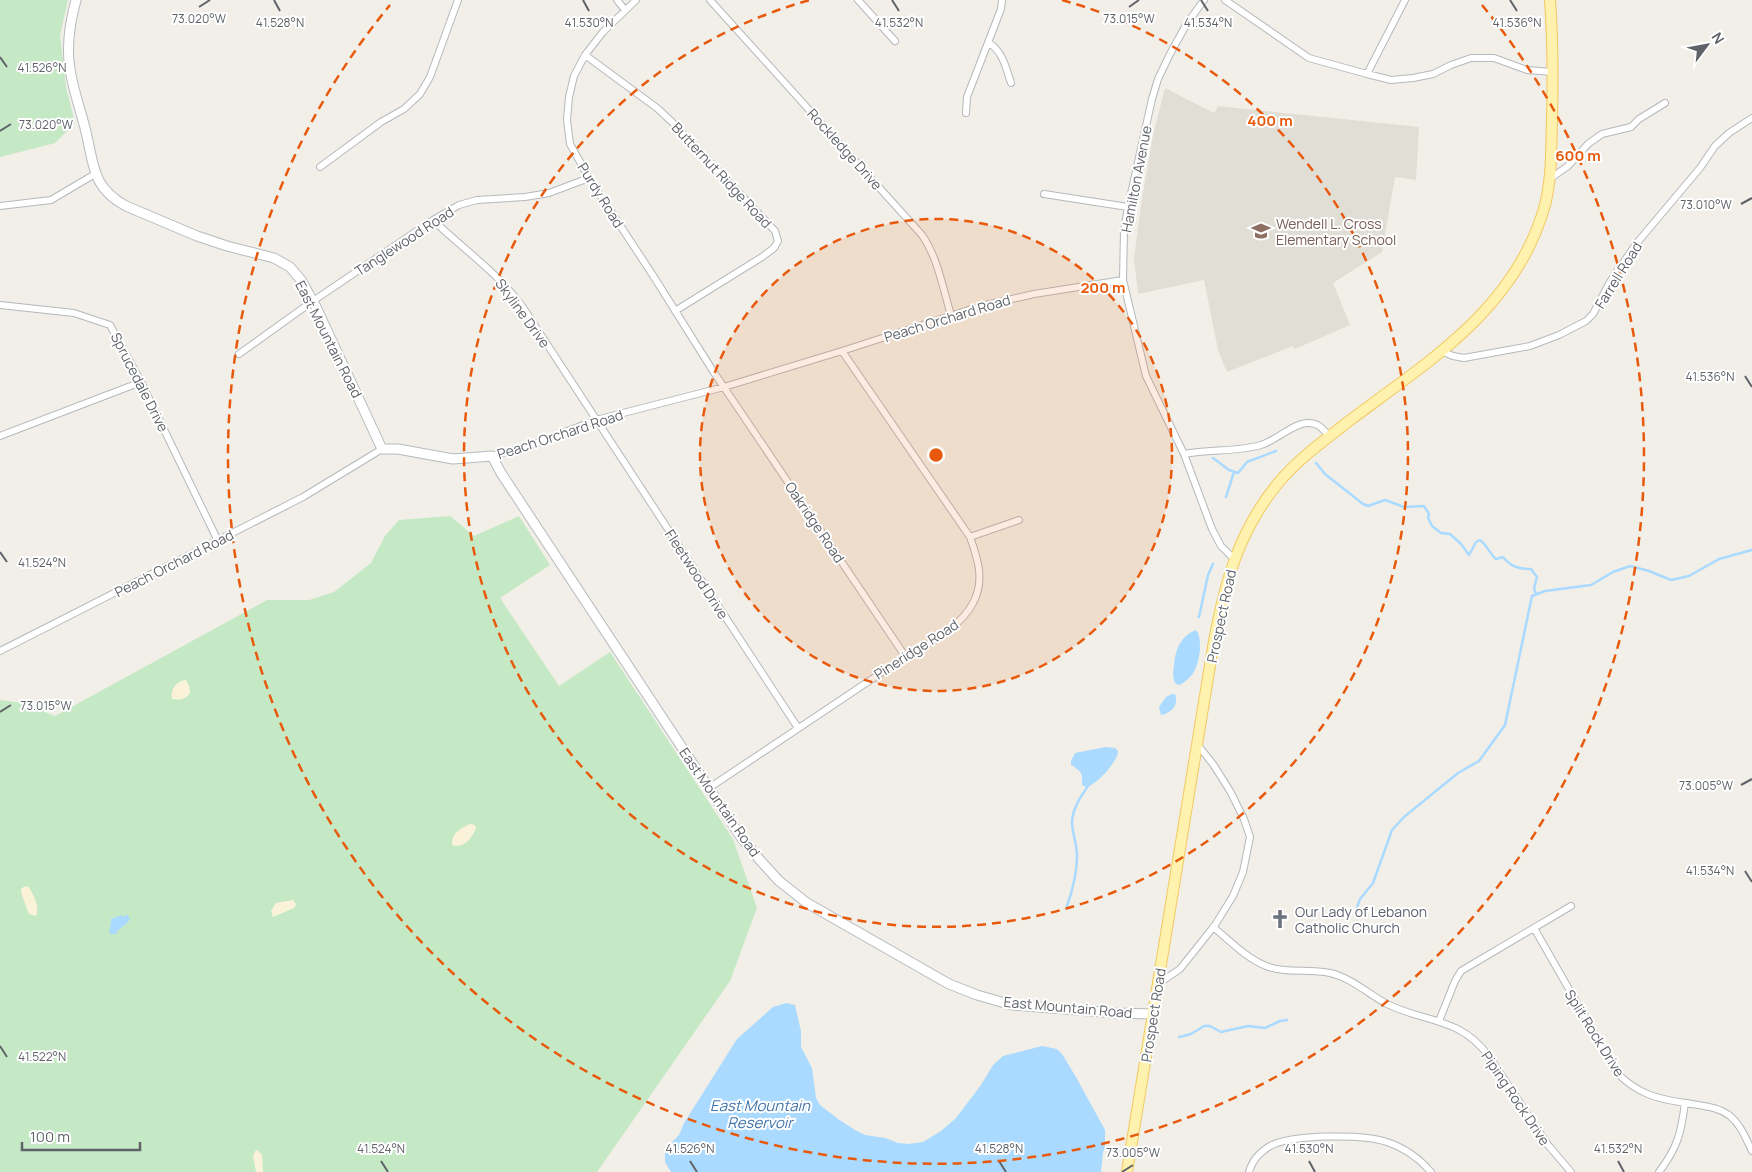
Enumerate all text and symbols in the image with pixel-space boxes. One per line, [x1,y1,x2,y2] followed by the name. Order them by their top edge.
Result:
[172,10,227,27] text: 73.020°W
[1103,10,1155,27] text: 73.015°W
[256,14,304,31] text: 41.528°N
[565,14,613,31] text: 41.530°N
[875,14,923,31] text: 41.532°N
[1184,14,1232,31] text: 41.534°N
[1493,14,1541,31] text: 41.536°N
[1682,20,1732,70] north arrow
[1708,29,1729,47] text: N
[18,59,66,76] text: 41.526°N
[803,104,887,194] street label: Rockledge Drive
[1247,110,1293,131] text: 400 m
[19,116,74,133] text: 73.020°W
[668,118,776,232] street label: Butternut Ridge Road
[1116,124,1156,234] street label: Hamilton Avenue
[1555,145,1601,166] text: 600 m
[574,159,628,231] street label: Purdy Road
[1680,196,1733,213] text: 73.010°W
[351,202,457,280] street label: Tanglewood Road
[1276,214,1396,249] place label: Wendell L. Cross Elementary School
[1250,220,1272,242] school or university icon: Wendell L. Cross Elementary School
[1590,238,1646,312] street label: Farrell Road
[491,274,555,352] street label: Skyline Drive
[291,277,367,401] street label: East Mountain Road
[1080,277,1126,298] text: 200 m
[882,290,1012,346] street label: Peach Orchard Road
[107,329,173,435] street label: Sprucedale Drive
[1686,368,1734,385] text: 41.536°N
[495,405,625,463] street label: Peach Orchard Road
[927,446,945,464] centre of rings
[781,478,849,566] street label: Oakridge Road
[111,525,237,601] street label: Peach Orchard Road
[661,526,733,622] street label: Fleetwood Drive
[18,554,66,571] text: 41.524°N
[1202,568,1240,664] street label: Prospect Road
[870,615,962,683] street label: Pineridge Road
[20,697,72,714] text: 73.015°W
[675,744,765,860] street label: East Mountain Road
[1679,777,1734,794] text: 73.005°W
[1686,862,1734,879] text: 41.534°N
[1295,902,1427,937] place label: Our Lady of Lebanon Catholic Church
[1269,908,1291,930] church icon: Our Lady of Lebanon Catholic Church
[1136,967,1170,1063] street label: Prospect Road
[1561,986,1629,1080] street label: Split Rock Drive
[1003,992,1133,1022] street label: East Mountain Road
[1477,1047,1555,1149] street label: Piping Rock Drive
[18,1048,66,1065] text: 41.522°N
[710,1095,811,1133] water label: East Mountain Reservoir
[22,1120,140,1152] scale bar
[30,1126,70,1147] text: 100 m
[357,1140,405,1157] text: 41.524°N
[666,1140,714,1157] text: 41.526°N
[975,1140,1023,1157] text: 41.528°N
[1285,1140,1333,1157] text: 41.530°N
[1594,1140,1642,1157] text: 41.532°N
[1106,1144,1161,1161] text: 73.005°W

